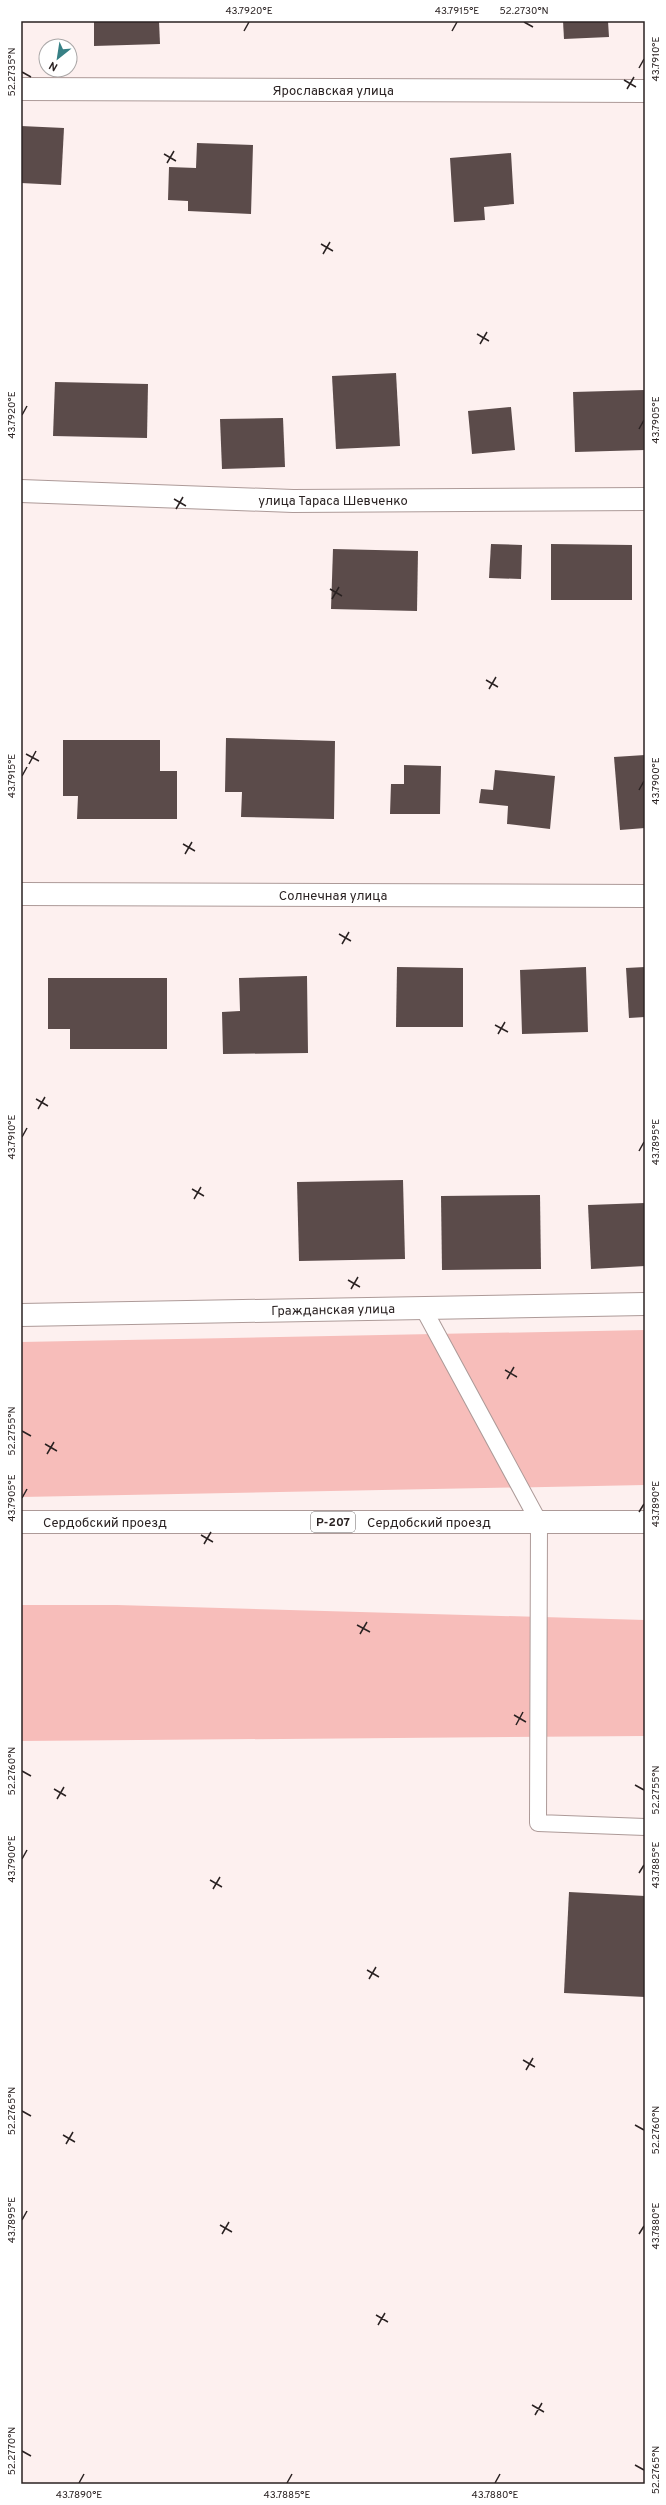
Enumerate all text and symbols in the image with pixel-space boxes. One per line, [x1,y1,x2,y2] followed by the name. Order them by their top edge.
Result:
[225,5,273,18] text: 43.7920°E
[435,5,479,18] text: 43.7915°E
[499,5,549,18] text: 52.2730°N
[650,37,663,81] text: 43.7910°E
[38,38,78,78] north arrow
[6,47,19,97] text: 52.2735°N
[47,58,60,74] text: N
[272,84,394,100] street label: Ярославская улица
[6,391,19,439] text: 43.7920°E
[650,396,663,444] text: 43.7905°E
[258,494,408,510] street label: улица Тараса Шевченко
[6,754,19,798] text: 43.7915°E
[650,757,663,805] text: 43.7900°E
[279,889,387,905] street label: Солнечная улица
[6,1115,19,1159] text: 43.7910°E
[650,1119,663,1165] text: 43.7895°E
[271,1302,395,1320] street label: Гражданская улица
[6,1406,19,1456] text: 52.2755°N
[6,1474,19,1522] text: 43.7905°E
[650,1481,663,1527] text: 43.7890°E
[311,1512,355,1532] road number: Р-207
[43,1516,167,1532] street label: Сердобский проезд
[367,1516,491,1532] street label: Сердобский проезд
[6,1747,19,1795] text: 52.2760°N
[650,1765,663,1815] text: 52.2755°N
[6,1835,19,1883] text: 43.7900°E
[650,1842,663,1888] text: 43.7885°E
[6,2087,19,2135] text: 52.2765°N
[650,2106,663,2154] text: 52.2760°N
[6,2197,19,2243] text: 43.7895°E
[650,2203,663,2249] text: 43.7880°E
[6,2427,19,2475] text: 52.2770°N
[650,2446,663,2494] text: 52.2765°N
[56,2489,102,2502] text: 43.7890°E
[264,2489,310,2502] text: 43.7885°E
[472,2489,518,2502] text: 43.7880°E

